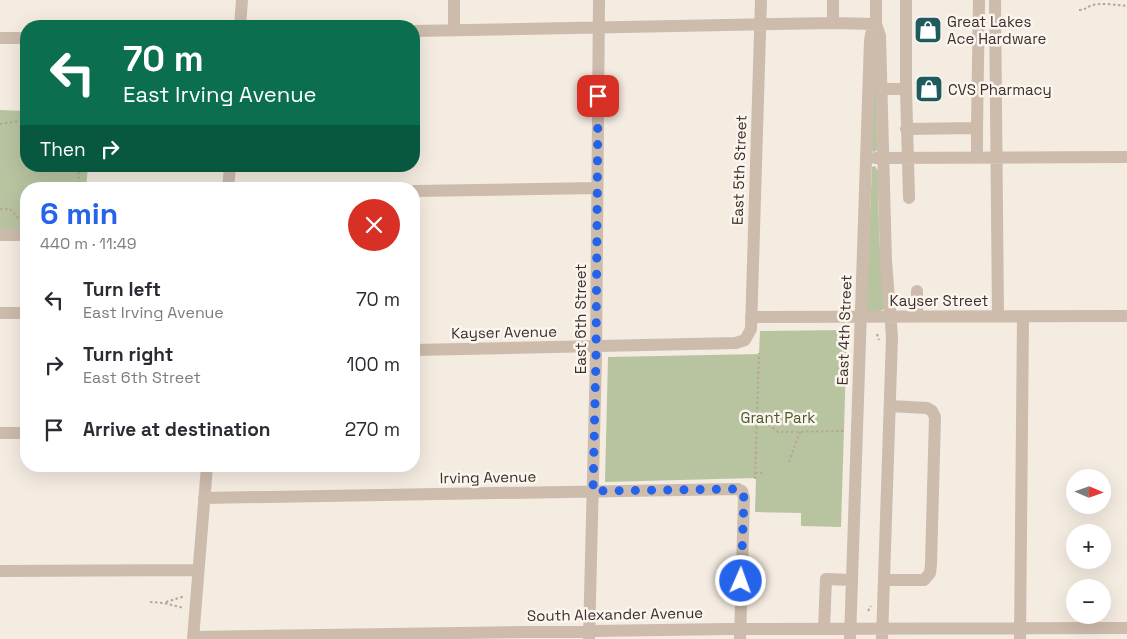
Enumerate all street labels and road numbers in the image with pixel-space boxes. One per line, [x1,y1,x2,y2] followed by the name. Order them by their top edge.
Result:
[728,114,750,225] street label: East 5th Street
[571,264,590,374] street label: East 6th Street
[833,274,855,386] street label: East 4th Street
[890,291,989,310] street label: Kayser Street
[451,322,557,342] street label: Kayser Avenue
[440,467,537,487] street label: Irving Avenue
[527,603,703,625] street label: South Alexander Avenue

